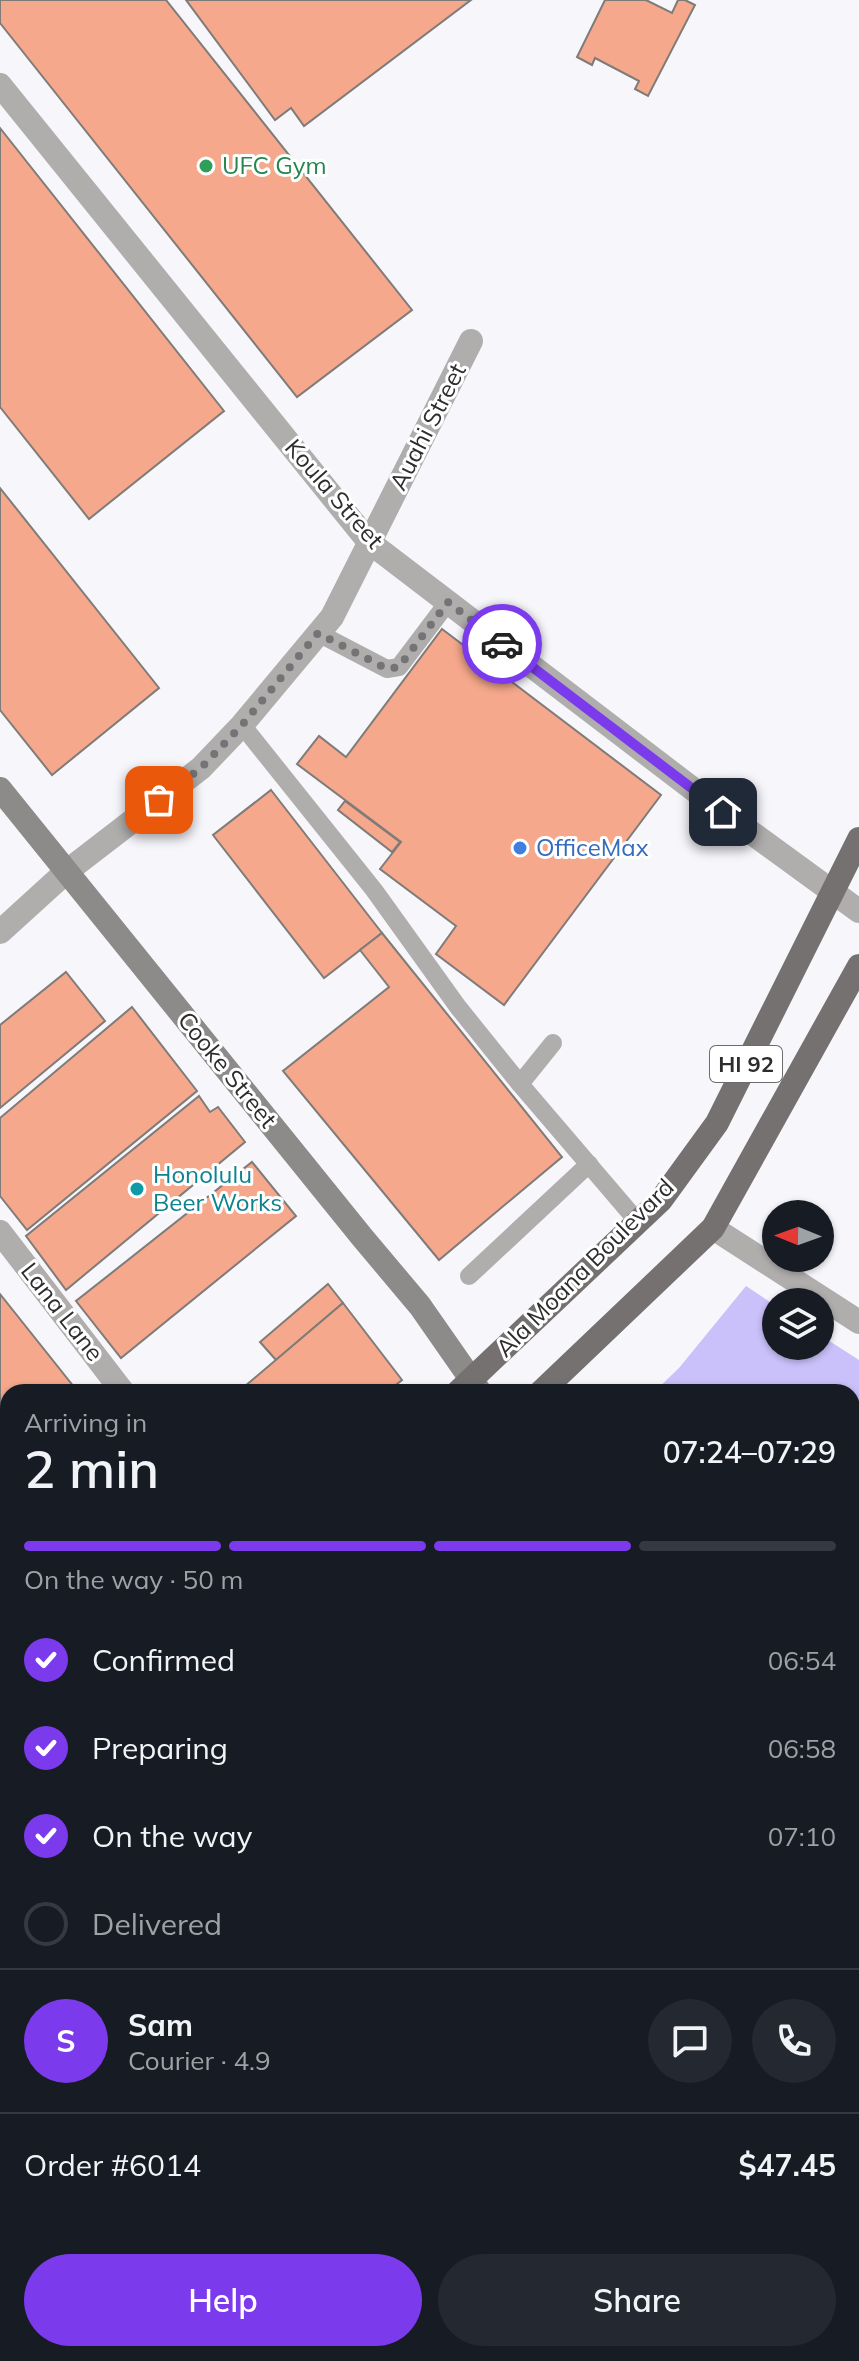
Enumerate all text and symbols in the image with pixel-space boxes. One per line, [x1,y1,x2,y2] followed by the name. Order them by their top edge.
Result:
[222,150,327,180] place label: UFC Gym
[197,157,215,175] marker: UFC Gym
[382,358,472,495] street label: Auahi Street
[279,432,390,554] street label: Koula Street
[462,604,542,684] courier
[480,622,524,666] icon: car
[125,766,193,834] pin
[137,778,181,822] icon: bag
[689,778,757,846] pin
[701,790,745,834] icon: home
[536,832,649,862] place label: OfficeMax
[511,839,529,857] marker: OfficeMax
[172,1005,284,1133] street label: Cooke Street
[710,1046,782,1082] road number: HI 92
[153,1159,282,1217] place label: Honolulu Beer Works
[489,1172,680,1363] street label: Ala Moana Boulevard
[128,1180,146,1198] marker: Honolulu Beer Works
[762,1200,834,1272] north arrow
[762,1200,834,1360] map controls
[15,1256,111,1367] street label: Lana Lane
[762,1288,834,1360] button: layers
[24,1406,147,1439] text: Arriving in
[663,1433,836,1471] text: 07:24–07:29
[24,1436,159,1501] text: 2 min
[24,1563,243,1596] text: On the way · 50 m
[24,1638,68,1682] icon: check
[92,1641,235,1679] text: Confirmed
[768,1644,836,1677] text: 06:54
[24,1726,68,1770] icon: check
[92,1729,228,1767] text: Preparing
[768,1732,836,1765] text: 06:58
[24,1814,68,1858] icon: check
[92,1817,252,1855] text: On the way
[768,1820,836,1853] text: 07:10
[92,1905,222,1943] text: Delivered
[648,1999,732,2083] button: chat
[752,1999,836,2083] button: phone
[128,2006,193,2044] text: Sam
[56,2022,76,2060] text: S
[128,2044,271,2077] text: Courier · 4.9
[24,2146,201,2184] text: Order #6014
[739,2146,836,2184] text: $47.45
[24,2254,422,2346] button: Help
[438,2254,836,2346] button: Share

